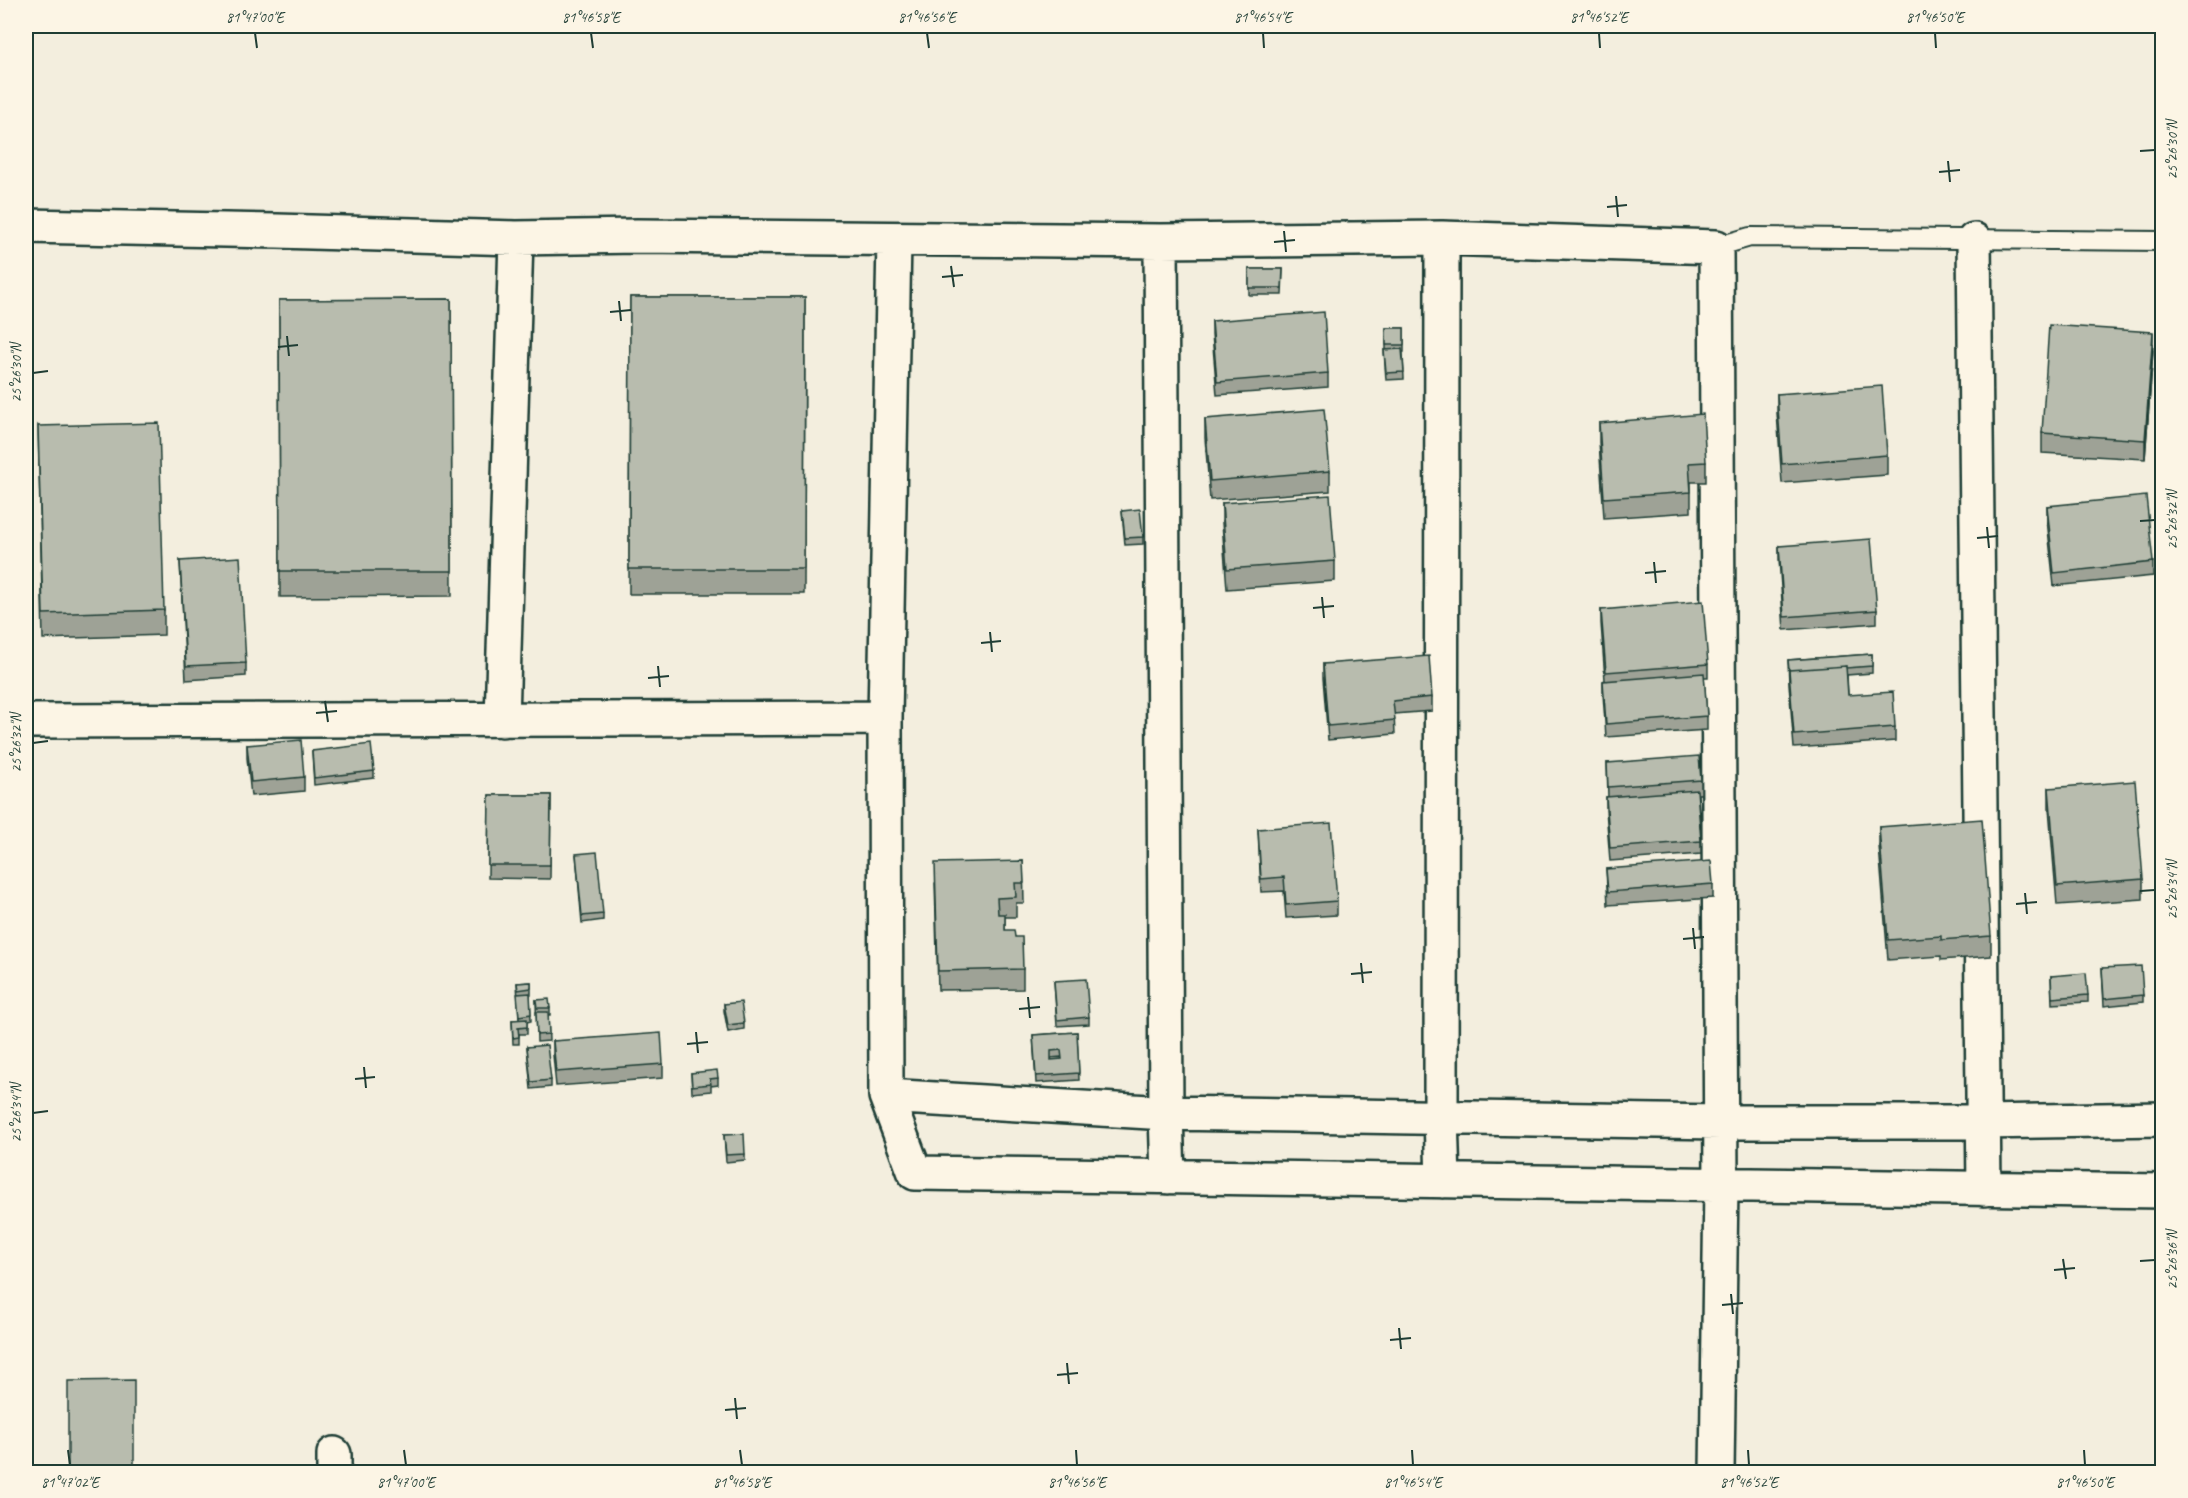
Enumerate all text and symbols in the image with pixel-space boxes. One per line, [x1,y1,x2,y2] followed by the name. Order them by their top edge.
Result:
[226,8,286,27] text: 81°47'00"E
[562,8,622,27] text: 81°46'58"E
[898,8,958,27] text: 81°46'56"E
[1234,8,1294,27] text: 81°46'54"E
[1570,8,1630,27] text: 81°46'52"E
[1906,8,1966,27] text: 81°46'50"E
[2163,117,2182,180] text: 25°26'30"N
[7,340,26,403] text: 25°26'30"N
[2163,487,2182,550] text: 25°26'32"N
[7,710,26,773] text: 25°26'32"N
[2163,857,2182,920] text: 25°26'34"N
[7,1080,26,1143] text: 25°26'34"N
[2163,1227,2182,1290] text: 25°26'36"N
[41,1473,101,1492] text: 81°47'02"E
[377,1473,437,1492] text: 81°47'00"E
[713,1473,773,1492] text: 81°46'58"E
[1048,1473,1108,1492] text: 81°46'56"E
[1384,1473,1444,1492] text: 81°46'54"E
[1720,1473,1780,1492] text: 81°46'52"E
[2056,1473,2116,1492] text: 81°46'50"E

